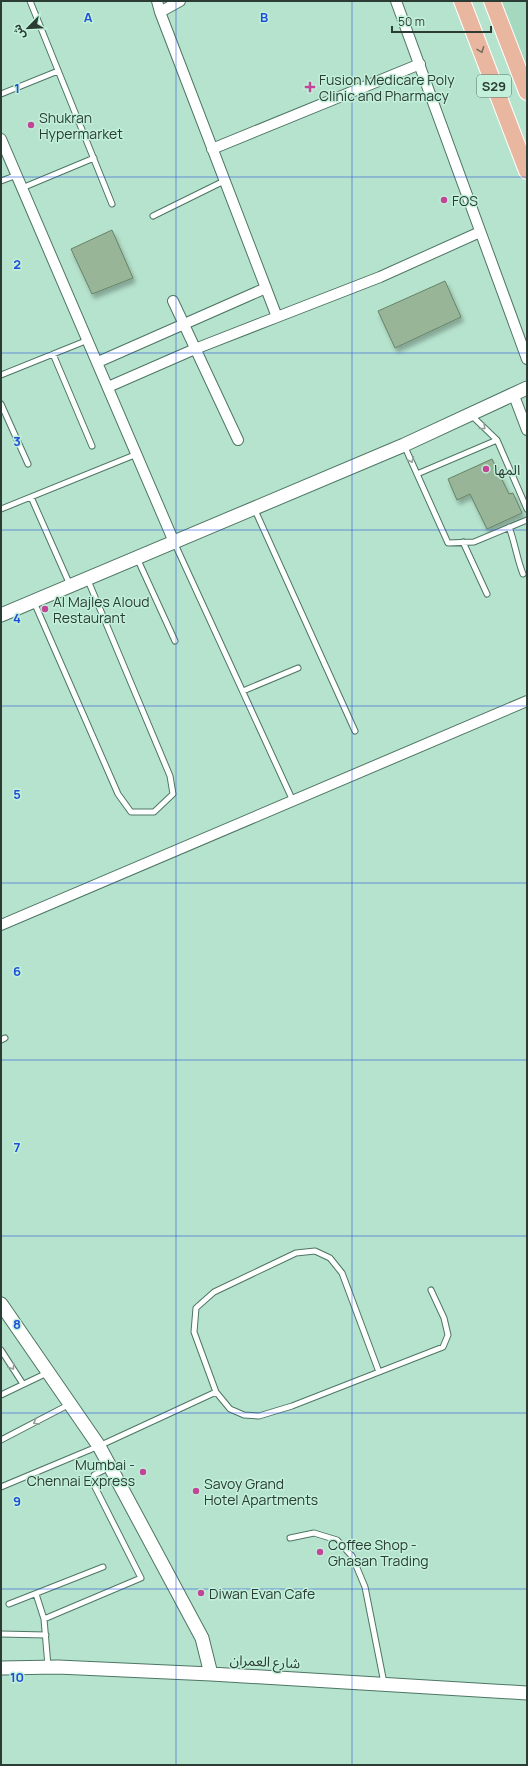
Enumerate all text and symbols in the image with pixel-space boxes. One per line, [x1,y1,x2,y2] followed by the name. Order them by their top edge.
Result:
[8,8,48,48] north arrow
[84,8,93,26] text: A
[260,8,268,26] text: B
[392,8,491,34] scale bar
[398,13,425,30] text: 50 m
[8,22,28,42] text: ش
[476,47,484,54] one-way arrow
[319,70,455,105] place label: Fusion Medicare Poly Clinic and Pharmacy
[477,75,511,97] road number: S29
[14,79,20,97] text: 1
[304,81,316,93] marker: Fusion Medicare Poly Clinic and Pharmacy
[39,108,123,143] place label: Shukran Hypermarket
[26,120,36,130] marker: Shukran Hypermarket
[452,191,478,210] place label: FOS
[439,195,449,205] marker: FOS
[13,255,21,273] text: 2
[478,422,486,430] one-way arrow
[13,432,21,450] text: 3
[406,456,414,463] one-way arrow
[494,460,520,479] place label: المه‍ا
[481,464,491,474] marker: المه‍ا
[53,592,150,627] place label: Al Majles Aloud Restaurant
[40,604,50,614] marker: Al Majles Aloud Restaurant
[13,609,21,627] text: 4
[13,785,21,803] text: 5
[13,962,21,980] text: 6
[14,1138,21,1156] text: 7
[13,1315,21,1333] text: 8
[7,1363,14,1370] one-way arrow
[33,1417,40,1425] one-way arrow
[27,1455,135,1490] place label: Mumbai - Chennai Express
[138,1467,148,1477] marker: Mumbai - Chennai Express
[204,1474,318,1509] place label: Savoy Grand Hotel Apartments
[191,1486,201,1496] marker: Savoy Grand Hotel Apartments
[13,1492,21,1510] text: 9
[328,1535,429,1570] place label: Coffee Shop - Ghasan Trading
[315,1547,325,1557] marker: Coffee Shop - Ghasan Trading
[209,1584,315,1603] place label: Diwan Evan Cafe
[196,1588,206,1598] marker: Diwan Evan Cafe
[229,1650,301,1674] street label: شارع العمران
[10,1668,24,1686] text: 10

